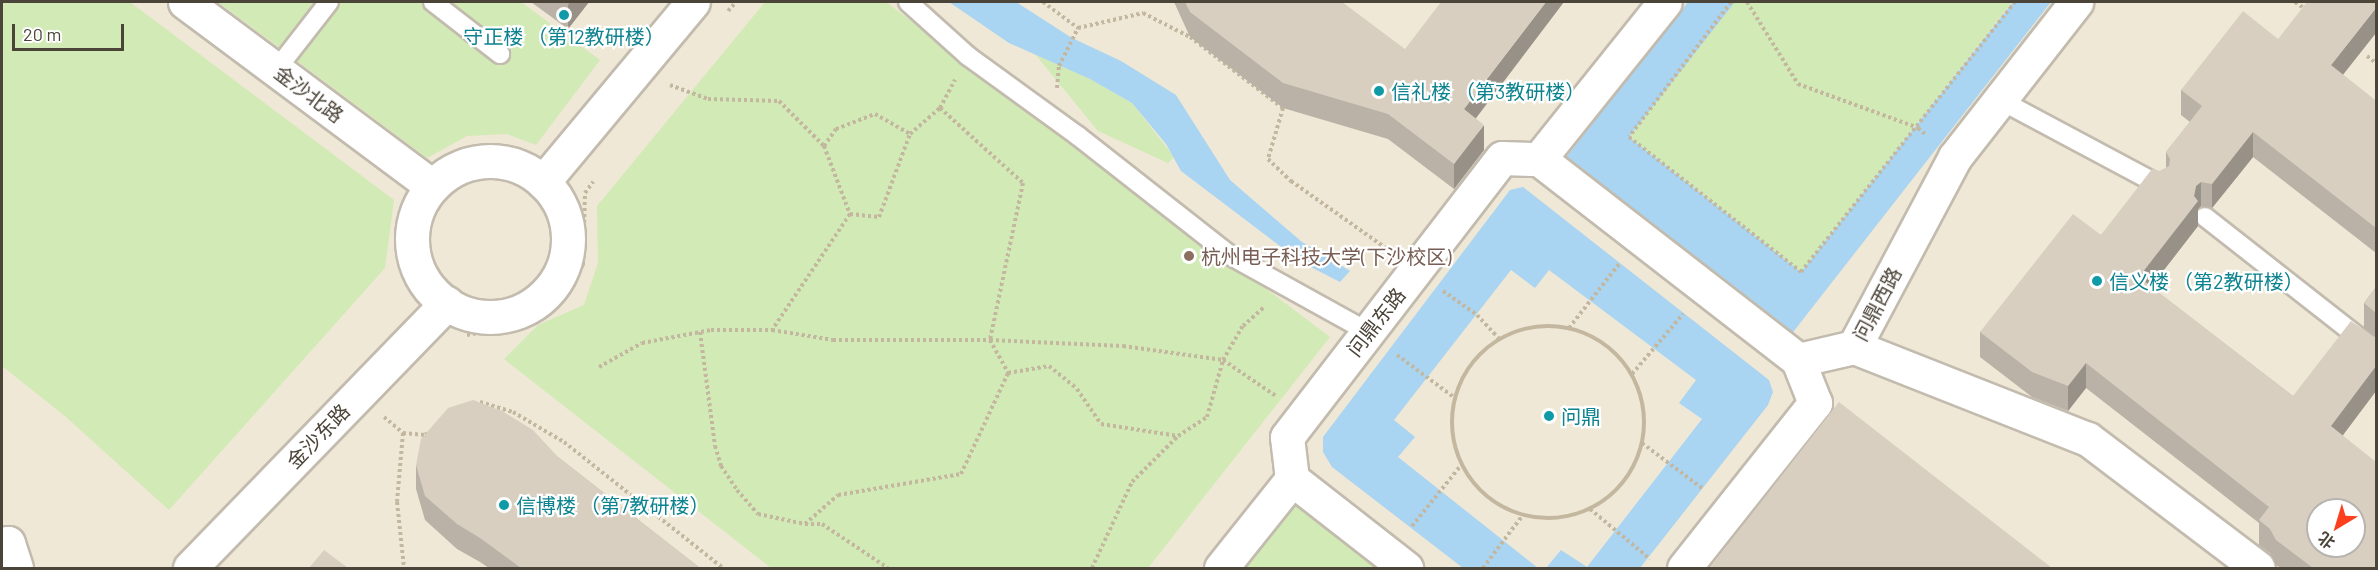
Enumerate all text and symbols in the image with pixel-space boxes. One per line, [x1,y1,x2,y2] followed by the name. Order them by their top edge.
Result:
[557,8,571,22] marker: 守正楼 （第12教研楼）
[15,12,128,50] scale bar
[23,23,61,45] text: 20 m
[463,24,665,48] place label: 守正楼 （第12教研楼）
[270,60,348,128] street label: 金沙北路
[1391,79,1585,103] place label: 信礼楼 （第3教研楼）
[1372,84,1386,98] marker: 信礼楼 （第3教研楼）
[1201,244,1451,268] place label: 杭州电子科技大学(下沙校区)
[1182,249,1196,263] marker: 杭州电子科技大学(下沙校区)
[1848,263,1906,345] street label: 问鼎西路
[2109,269,2304,293] place label: 信义楼 （第2教研楼）
[2090,274,2104,288] marker: 信义楼 （第2教研楼）
[1342,283,1410,361] street label: 问鼎东路
[282,399,354,473] street label: 金沙东路
[1561,404,1601,428] place label: 问鼎
[1542,409,1556,423] marker: 问鼎
[516,493,709,517] place label: 信博楼 （第7教研楼）
[497,498,511,512] marker: 信博楼 （第7教研楼）
[2306,498,2366,558] north arrow
[2314,529,2338,553] text: 北

